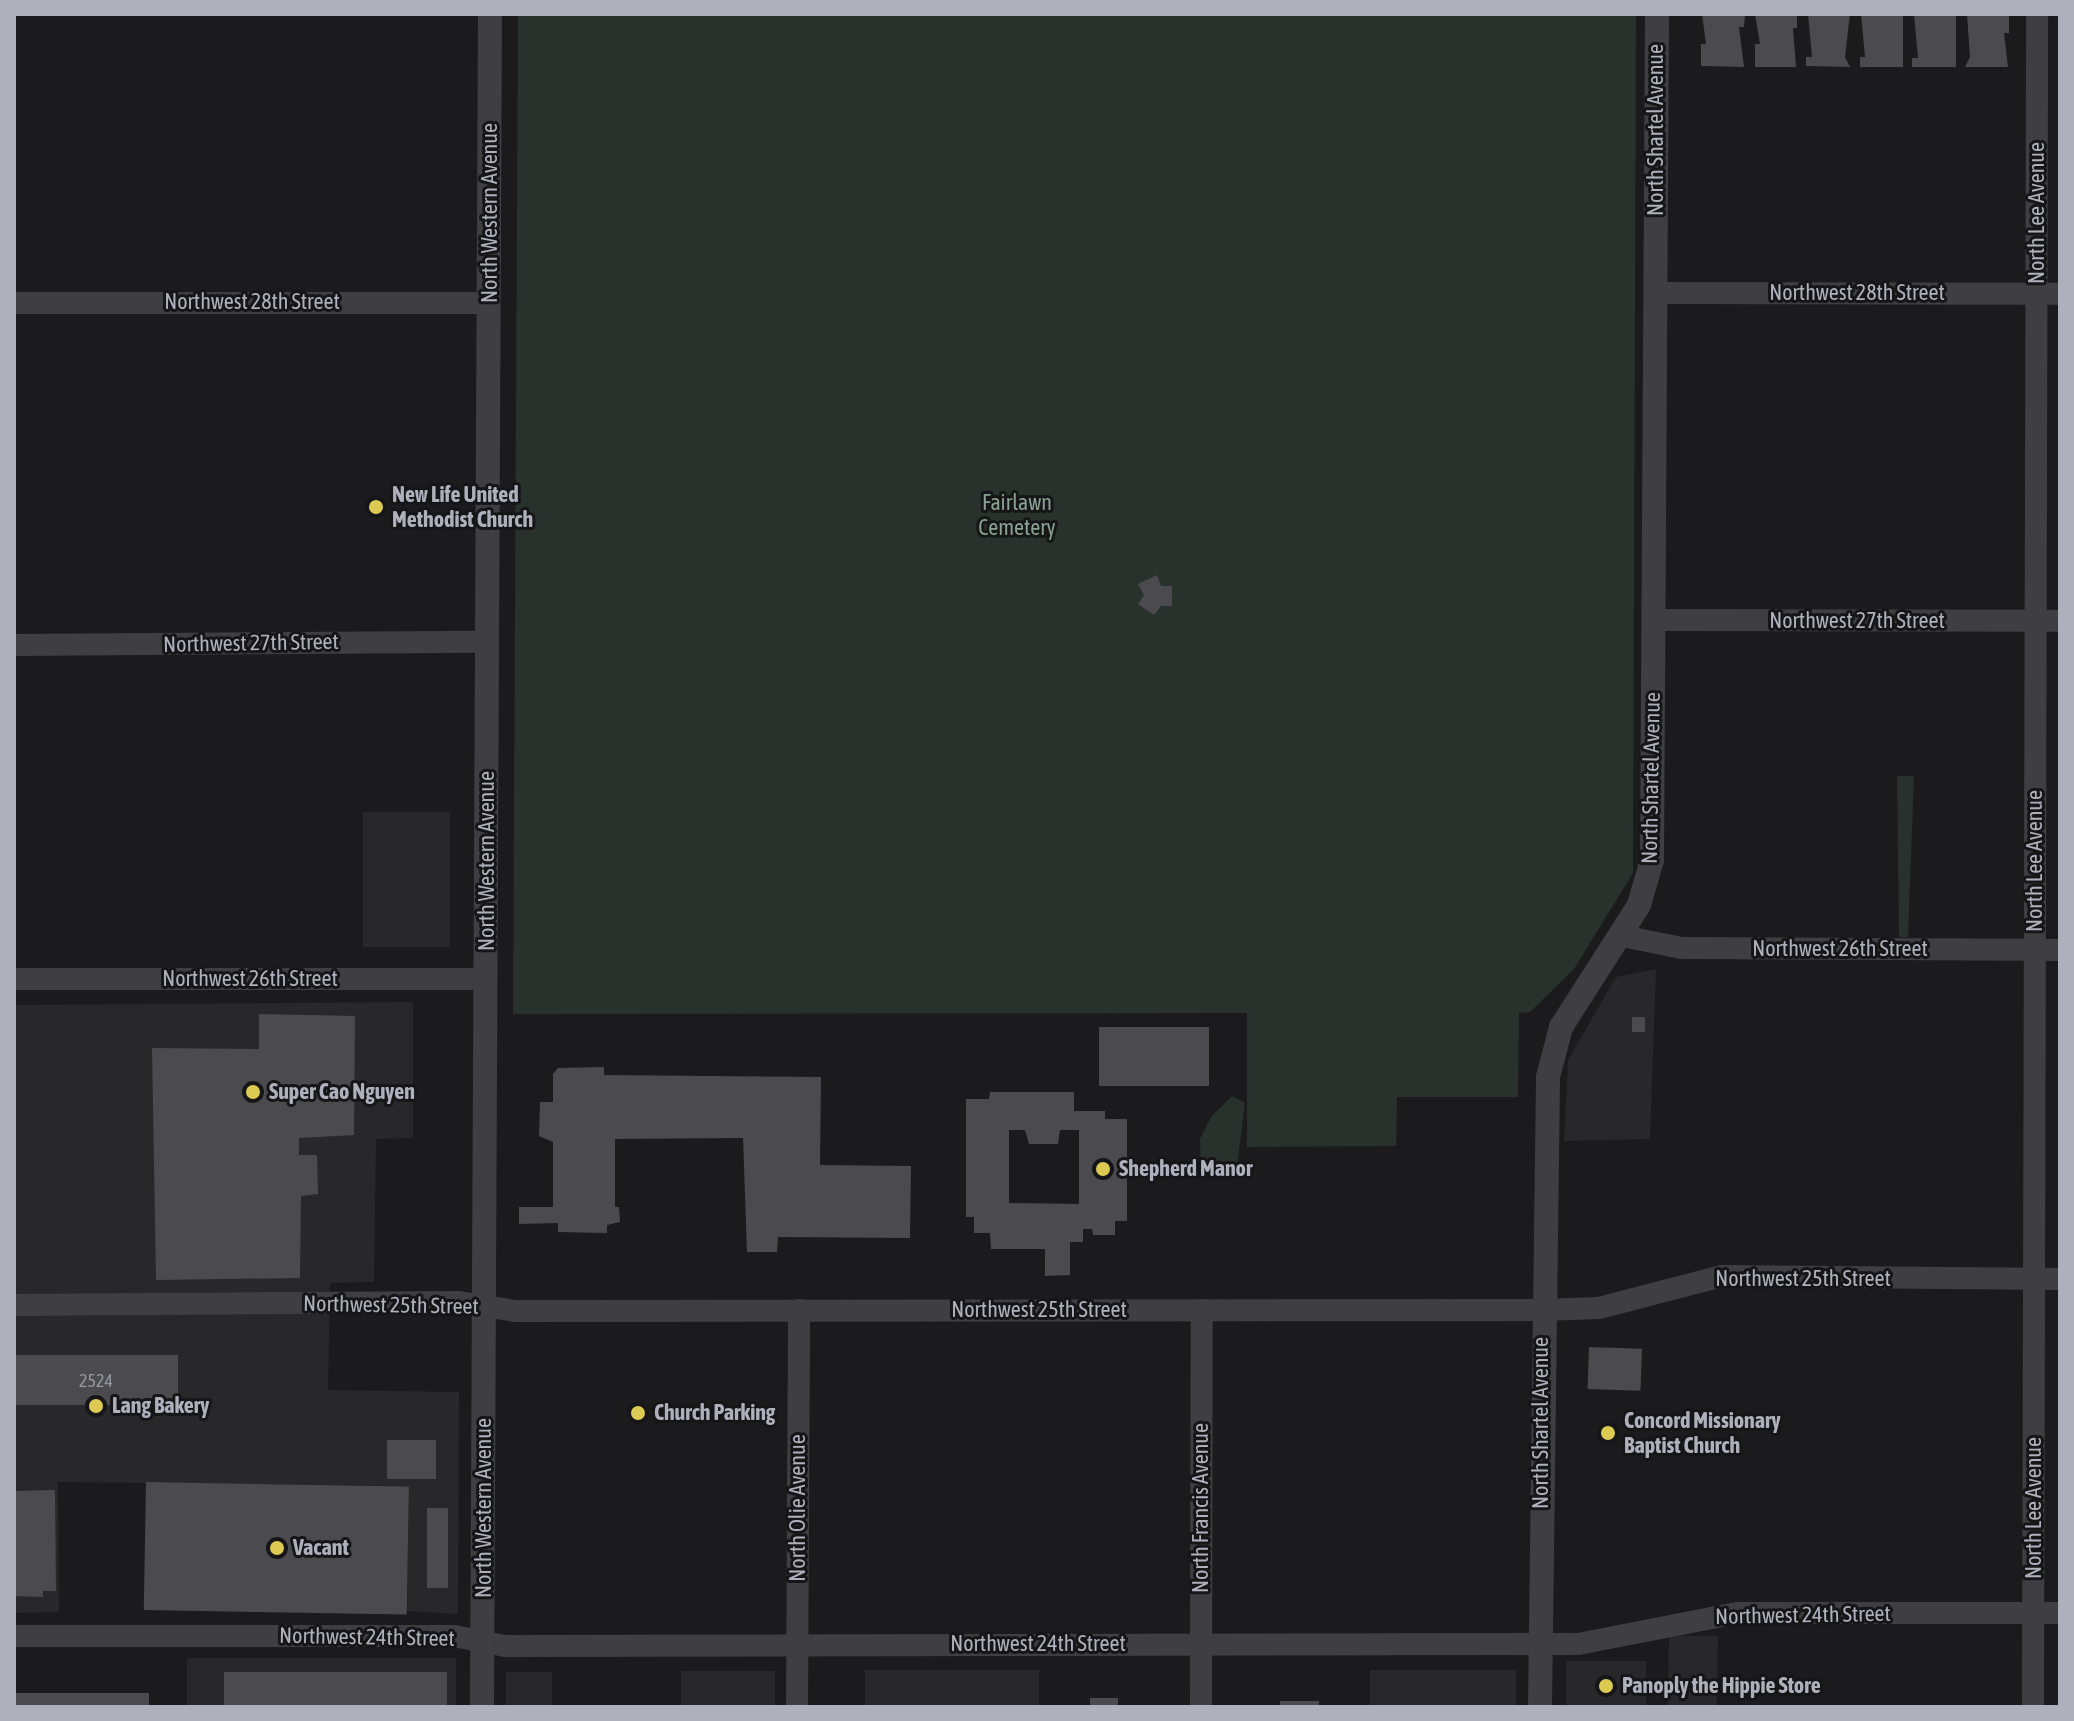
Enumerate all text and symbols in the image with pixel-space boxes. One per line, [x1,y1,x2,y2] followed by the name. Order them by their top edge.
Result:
[1643,44,1669,216] street label: North Shartel Avenue
[477,123,503,303] street label: North Western Avenue
[2024,142,2050,284] street label: North Lee Avenue
[1769,280,1945,306] street label: Northwest 28th Street
[164,289,340,315] street label: Northwest 28th Street
[392,481,533,532] place label: New Life United Methodist Church
[978,489,1056,540] park label: Fairlawn Cemetery
[367,498,385,516] marker: New Life United Methodist Church
[1769,608,1945,634] street label: Northwest 27th Street
[163,628,339,658] street label: Northwest 27th Street
[1636,692,1666,864] street label: North Shartel Avenue
[474,771,500,951] street label: North Western Avenue
[2022,790,2048,932] street label: North Lee Avenue
[1752,936,1928,962] street label: Northwest 26th Street
[162,966,338,992] street label: Northwest 26th Street
[269,1079,415,1105] place label: Super Cao Nguyen
[244,1083,262,1101] marker: Super Cao Nguyen
[1119,1156,1252,1182] place label: Shepherd Manor
[1094,1160,1112,1178] marker: Shepherd Manor
[1715,1266,1891,1292] street label: Northwest 25th Street
[303,1290,479,1320] street label: Northwest 25th Street
[951,1297,1127,1323] street label: Northwest 25th Street
[1528,1337,1554,1509] street label: North Shartel Avenue
[79,1370,113,1392] house number: 2524
[112,1393,209,1419] place label: Lang Bakery
[87,1397,105,1415] marker: Lang Bakery
[654,1400,775,1426] place label: Church Parking
[629,1404,647,1422] marker: Church Parking
[1624,1407,1781,1458] place label: Concord Missionary Baptist Church
[471,1418,497,1598] street label: North Western Avenue
[1188,1423,1214,1593] street label: North Francis Avenue
[1599,1424,1617,1442] marker: Concord Missionary Baptist Church
[785,1434,811,1582] street label: North Olie Avenue
[2021,1437,2047,1579] street label: North Lee Avenue
[293,1535,349,1561] place label: Vacant
[268,1539,286,1557] marker: Vacant
[1715,1600,1891,1630] street label: Northwest 24th Street
[279,1622,455,1652] street label: Northwest 24th Street
[950,1631,1126,1657] street label: Northwest 24th Street
[1622,1673,1821,1699] place label: Panoply the Hippie Store
[1597,1677,1615,1695] marker: Panoply the Hippie Store

